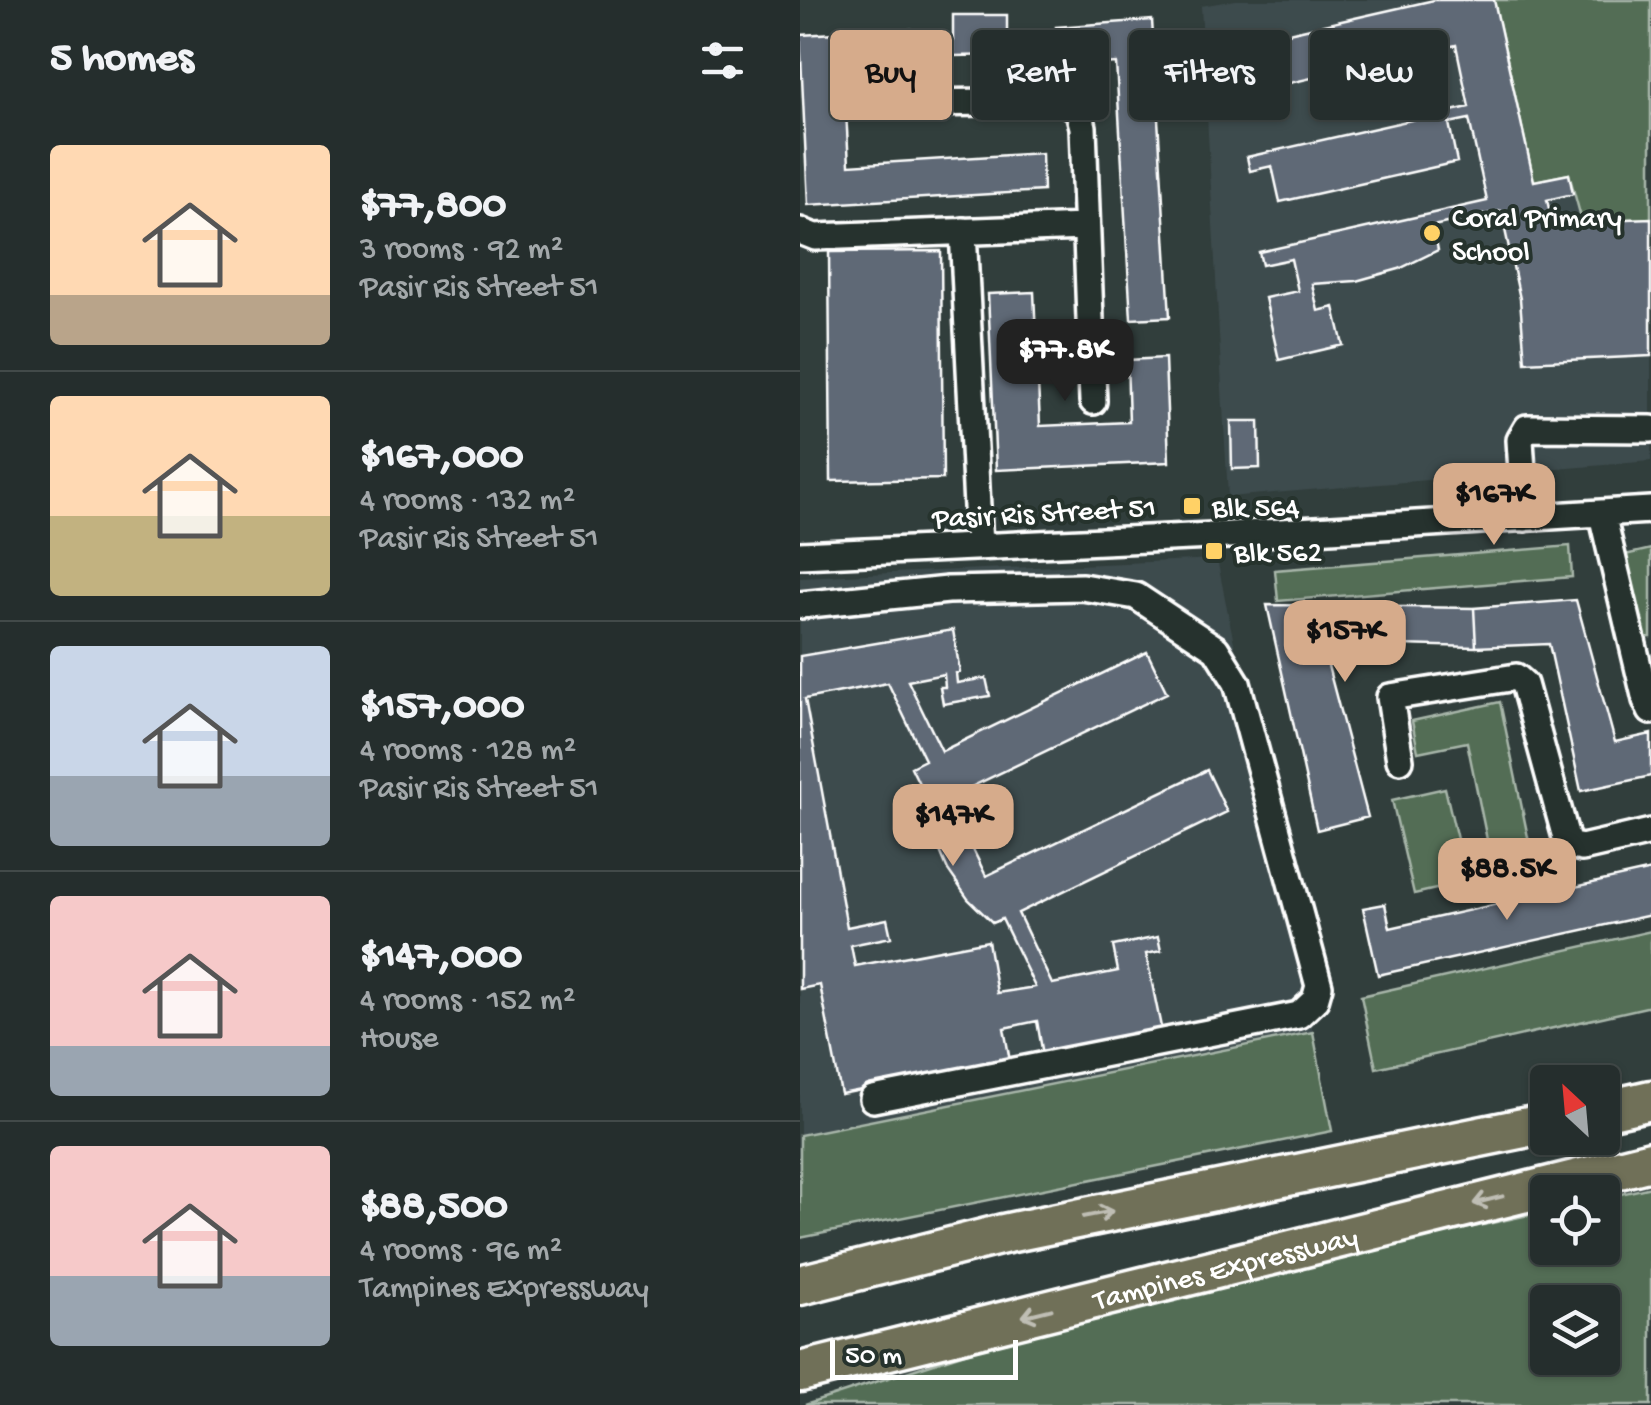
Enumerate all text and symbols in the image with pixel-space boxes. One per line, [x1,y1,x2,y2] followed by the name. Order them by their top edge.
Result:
[830,30,952,120] chip: Buy
[972,30,1109,120] chip: Rent
[1129,30,1290,120] chip: Filters
[1310,30,1448,120] chip: New
[695,33,750,88] icon: filters
[50,36,193,85] text: 5 homes
[360,183,506,232] text: $77,800
[130,185,250,305] icon: home
[1452,203,1622,272] place label: Coral Primary School
[1421,222,1443,244] marker: Coral Primary School
[360,232,563,270] text: 3 rooms · 92 m²
[360,270,599,308] text: Pasir Ris Street 51
[984,319,1146,404] pin: $77.8K
[1019,332,1111,370] text: $77.8K
[360,434,524,483] text: $167,000
[130,436,250,556] icon: home
[1424,463,1564,548] pin: $167K
[1455,476,1533,514] text: $167K
[360,483,575,521] text: 4 rooms · 132 m²
[931,492,1157,539] street label: Pasir Ris Street 51
[1211,493,1300,528] place label: Blk 564
[1181,495,1203,517] marker: Blk 564
[360,521,599,559] text: Pasir Ris Street 51
[1233,538,1322,573] place label: Blk 562
[1203,540,1225,562] marker: Blk 562
[1275,600,1415,685] pin: $157K
[1306,613,1384,651] text: $157K
[360,684,525,733] text: $157,000
[130,686,250,806] icon: home
[360,733,576,771] text: 4 rooms · 128 m²
[360,771,599,809] text: Pasir Ris Street 51
[883,784,1023,869] pin: $147K
[915,797,991,835] text: $147K
[1426,838,1588,923] pin: $88.5K
[1460,851,1554,889] text: $88.5K
[360,934,522,983] text: $147,000
[130,936,250,1056] icon: home
[360,983,575,1021] text: 4 rooms · 152 m²
[360,1021,438,1059] text: House
[1530,1065,1620,1155] north arrow
[1530,1065,1620,1375] map controls
[1530,1175,1620,1265] button: locate
[360,1184,508,1233] text: $88,500
[130,1186,250,1306] icon: home
[1473,1192,1505,1210] one-way arrow
[1081,1204,1113,1223] one-way arrow
[1089,1221,1362,1321] street label: Tampines Expressway
[360,1233,562,1271] text: 4 rooms · 96 m²
[360,1271,649,1309] text: Tampines Expressway
[1530,1285,1620,1375] button: layers
[1022,1305,1054,1323] one-way arrow
[830,1335,1018,1380] scale bar
[845,1341,902,1374] text: 50 m

